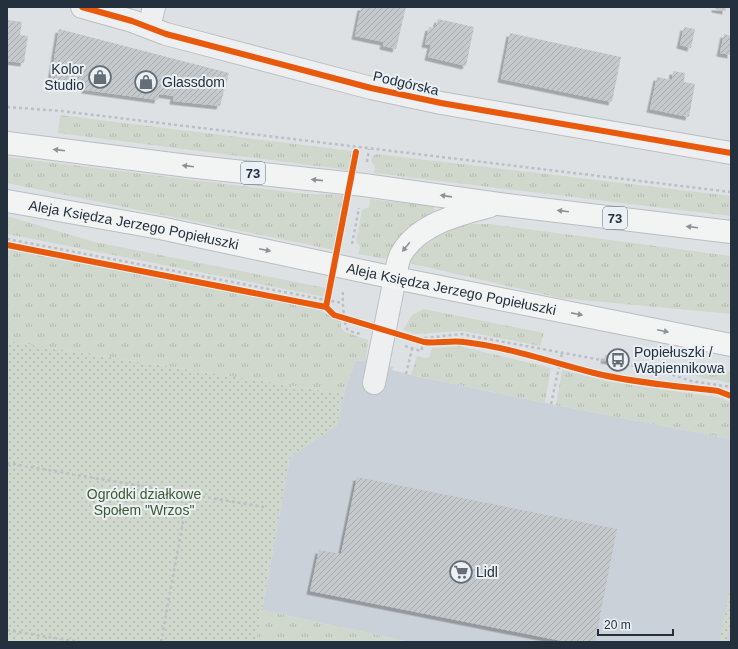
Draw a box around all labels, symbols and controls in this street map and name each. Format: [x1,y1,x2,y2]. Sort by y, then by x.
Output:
place label: Kolor Studio [44,61,84,93]
shop icon: Kolor Studio [87,64,113,90]
street label: Podgórska [372,68,441,98]
shop icon: Glassdom [133,69,159,95]
place label: Glassdom [162,74,225,90]
one-way arrow [53,147,65,153]
road number: 73 [241,162,265,184]
one-way arrow [182,163,194,169]
one-way arrow [311,176,324,183]
one-way arrow [440,193,452,199]
street label: Aleja Księdza Jerzego Popiełuszki [28,197,240,253]
road number: 73 [603,207,627,229]
one-way arrow [557,208,569,215]
one-way arrow [686,224,698,230]
one-way arrow [402,242,410,253]
one-way arrow [259,248,271,254]
street label: Aleja Księdza Jerzego Popiełuszki [345,260,558,318]
one-way arrow [570,311,583,317]
one-way arrow [657,329,669,335]
place label: Popiełuszki / Wapiennikowa [634,344,725,376]
bus stop icon: Popiełuszki / Wapiennikowa [605,347,631,373]
park label: Ogródki działkowe Społem "Wrzos" [87,486,201,518]
supermarket icon: Lidl [448,559,474,585]
place label: Lidl [476,564,498,580]
scale bar [598,611,673,637]
text: 20 m [604,618,631,632]

